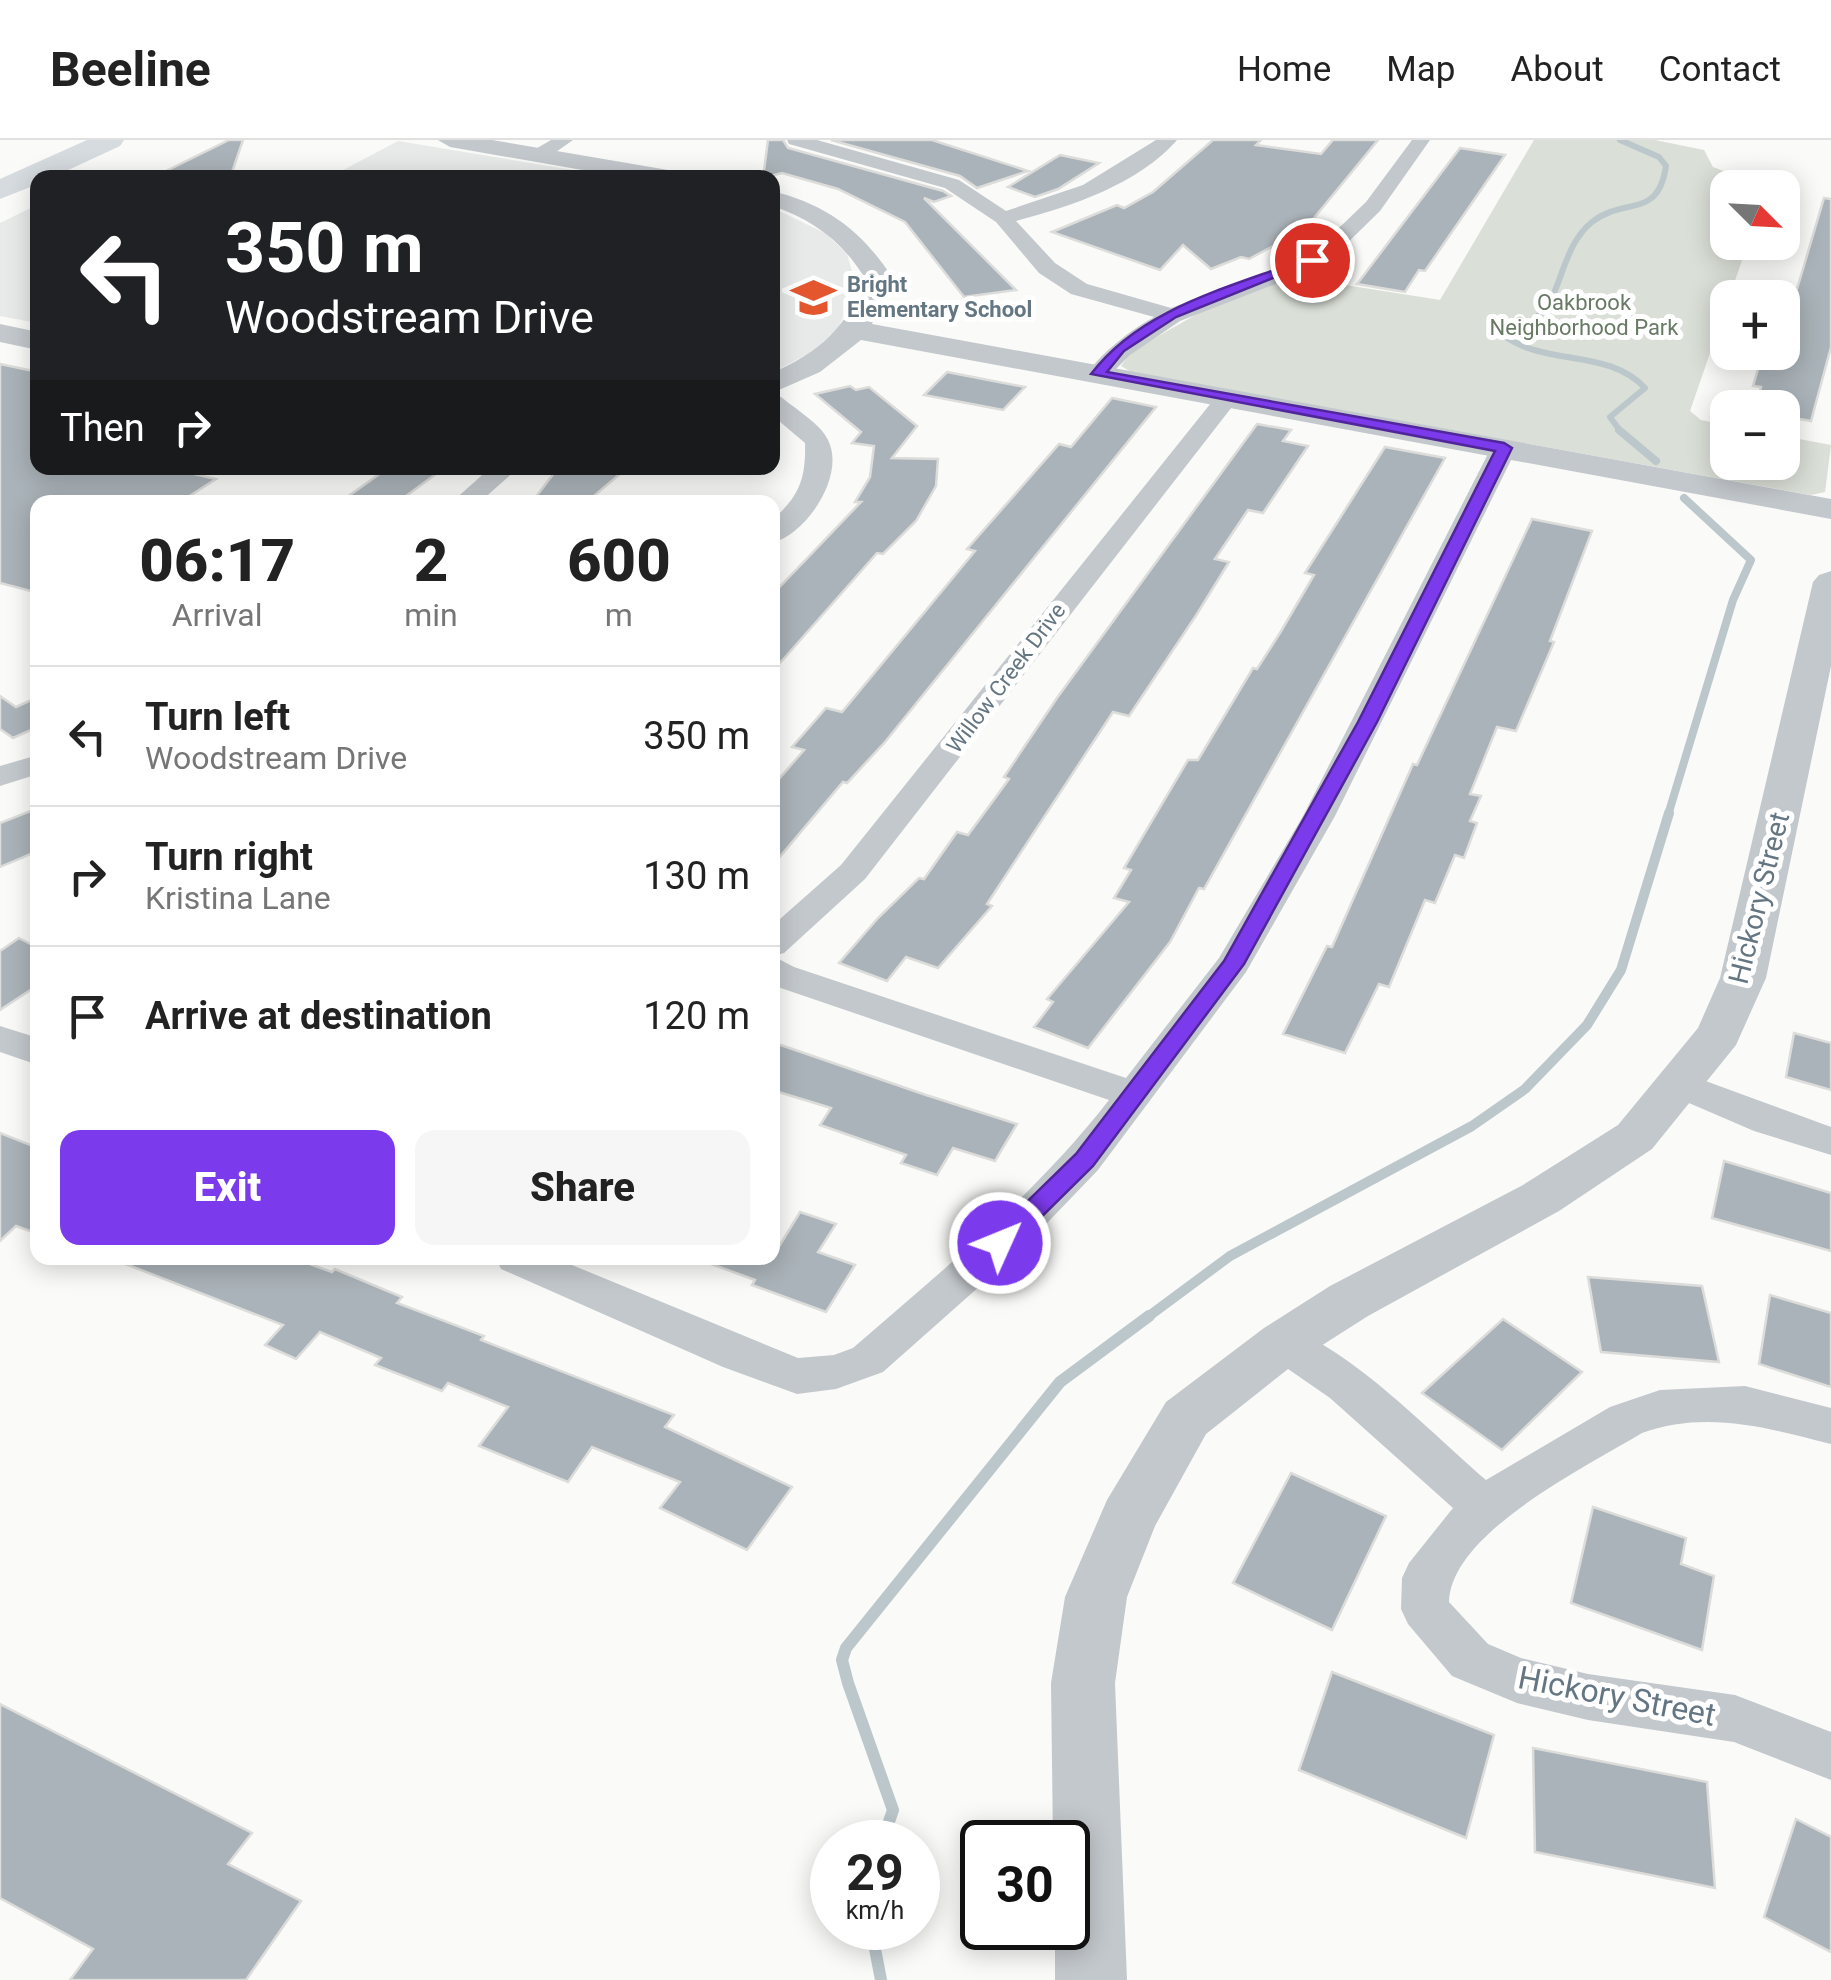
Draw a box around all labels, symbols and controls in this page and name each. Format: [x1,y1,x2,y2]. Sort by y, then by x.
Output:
text: Beeline [50,41,211,98]
text: Home [1237,49,1331,90]
text: Map [1386,49,1455,90]
text: About [1510,49,1604,90]
text: Contact [1659,49,1781,90]
north arrow [1710,170,1800,260]
map controls [1710,170,1800,480]
text: 350 m [225,207,424,289]
icon: left [60,210,190,340]
pin [1270,218,1355,303]
icon: arrive [1285,233,1340,288]
place label: Bright Elementary School [847,272,1032,322]
school or university icon: Bright Elementary School [790,273,838,321]
button: + [1710,280,1800,370]
park label: Oakbrook Neighborhood Park [1490,290,1679,340]
text: Woodstream Drive [225,291,594,344]
button: − [1710,390,1800,480]
icon: right [165,400,220,455]
text: Then [60,406,145,450]
text: 06:17 [139,525,295,596]
text: 2 [414,525,448,596]
text: 600 [567,525,671,596]
text: Arrival [172,596,263,634]
text: min [404,596,458,634]
text: m [605,596,633,634]
street label: Willow Creek Drive [942,598,1070,758]
text: Turn left [145,695,290,739]
icon: left [60,709,115,764]
text: 350 m [643,714,750,758]
text: Woodstream Drive [145,739,407,777]
street label: Hickory Street [1722,809,1796,987]
text: Turn right [145,835,313,879]
icon: right [60,849,115,904]
text: 130 m [643,854,750,898]
text: Kristina Lane [145,879,331,917]
icon: arrive [60,989,115,1044]
text: Arrive at destination [145,994,492,1038]
text: 120 m [643,994,750,1038]
button: Exit [60,1130,395,1245]
button: Share [415,1130,750,1245]
position arrow [948,1191,1052,1295]
street label: Hickory Street [1515,1658,1719,1734]
speed limit sign: 30 [960,1820,1090,1950]
text: 29 [846,1844,904,1902]
text: km/h [846,1896,904,1925]

